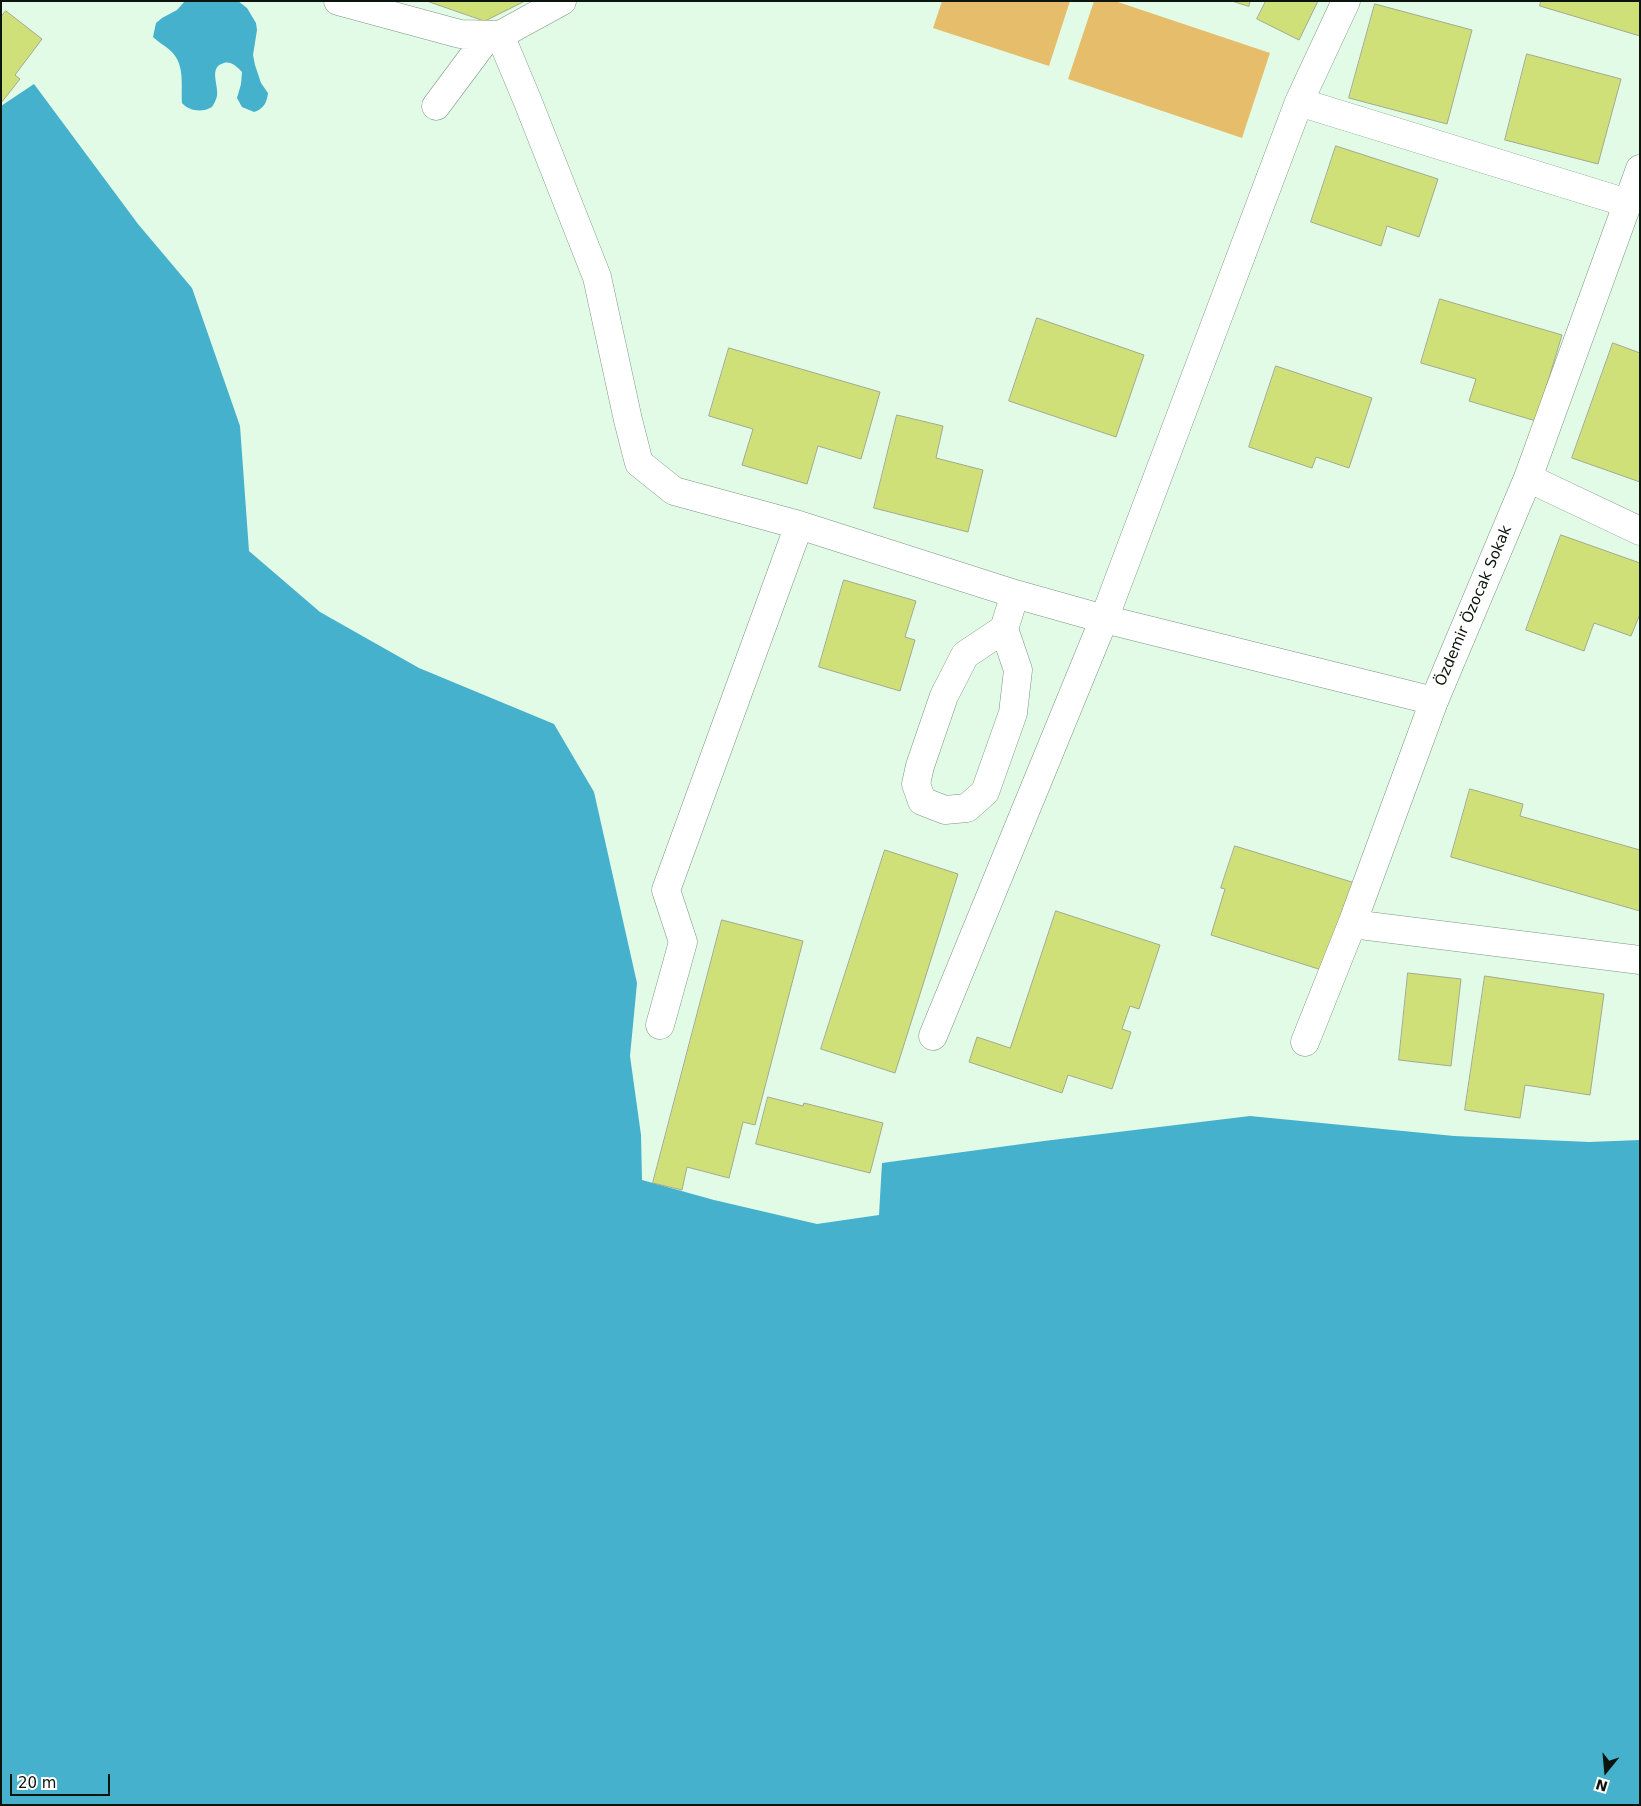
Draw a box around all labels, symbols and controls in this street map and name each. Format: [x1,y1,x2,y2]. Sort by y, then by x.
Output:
street label: Özdemir Özocak Sokak [1432,523,1516,689]
north arrow [1581,1746,1631,1796]
scale bar [12,1764,112,1796]
text: 20 m [18,1774,56,1792]
text: N [1594,1776,1610,1795]

